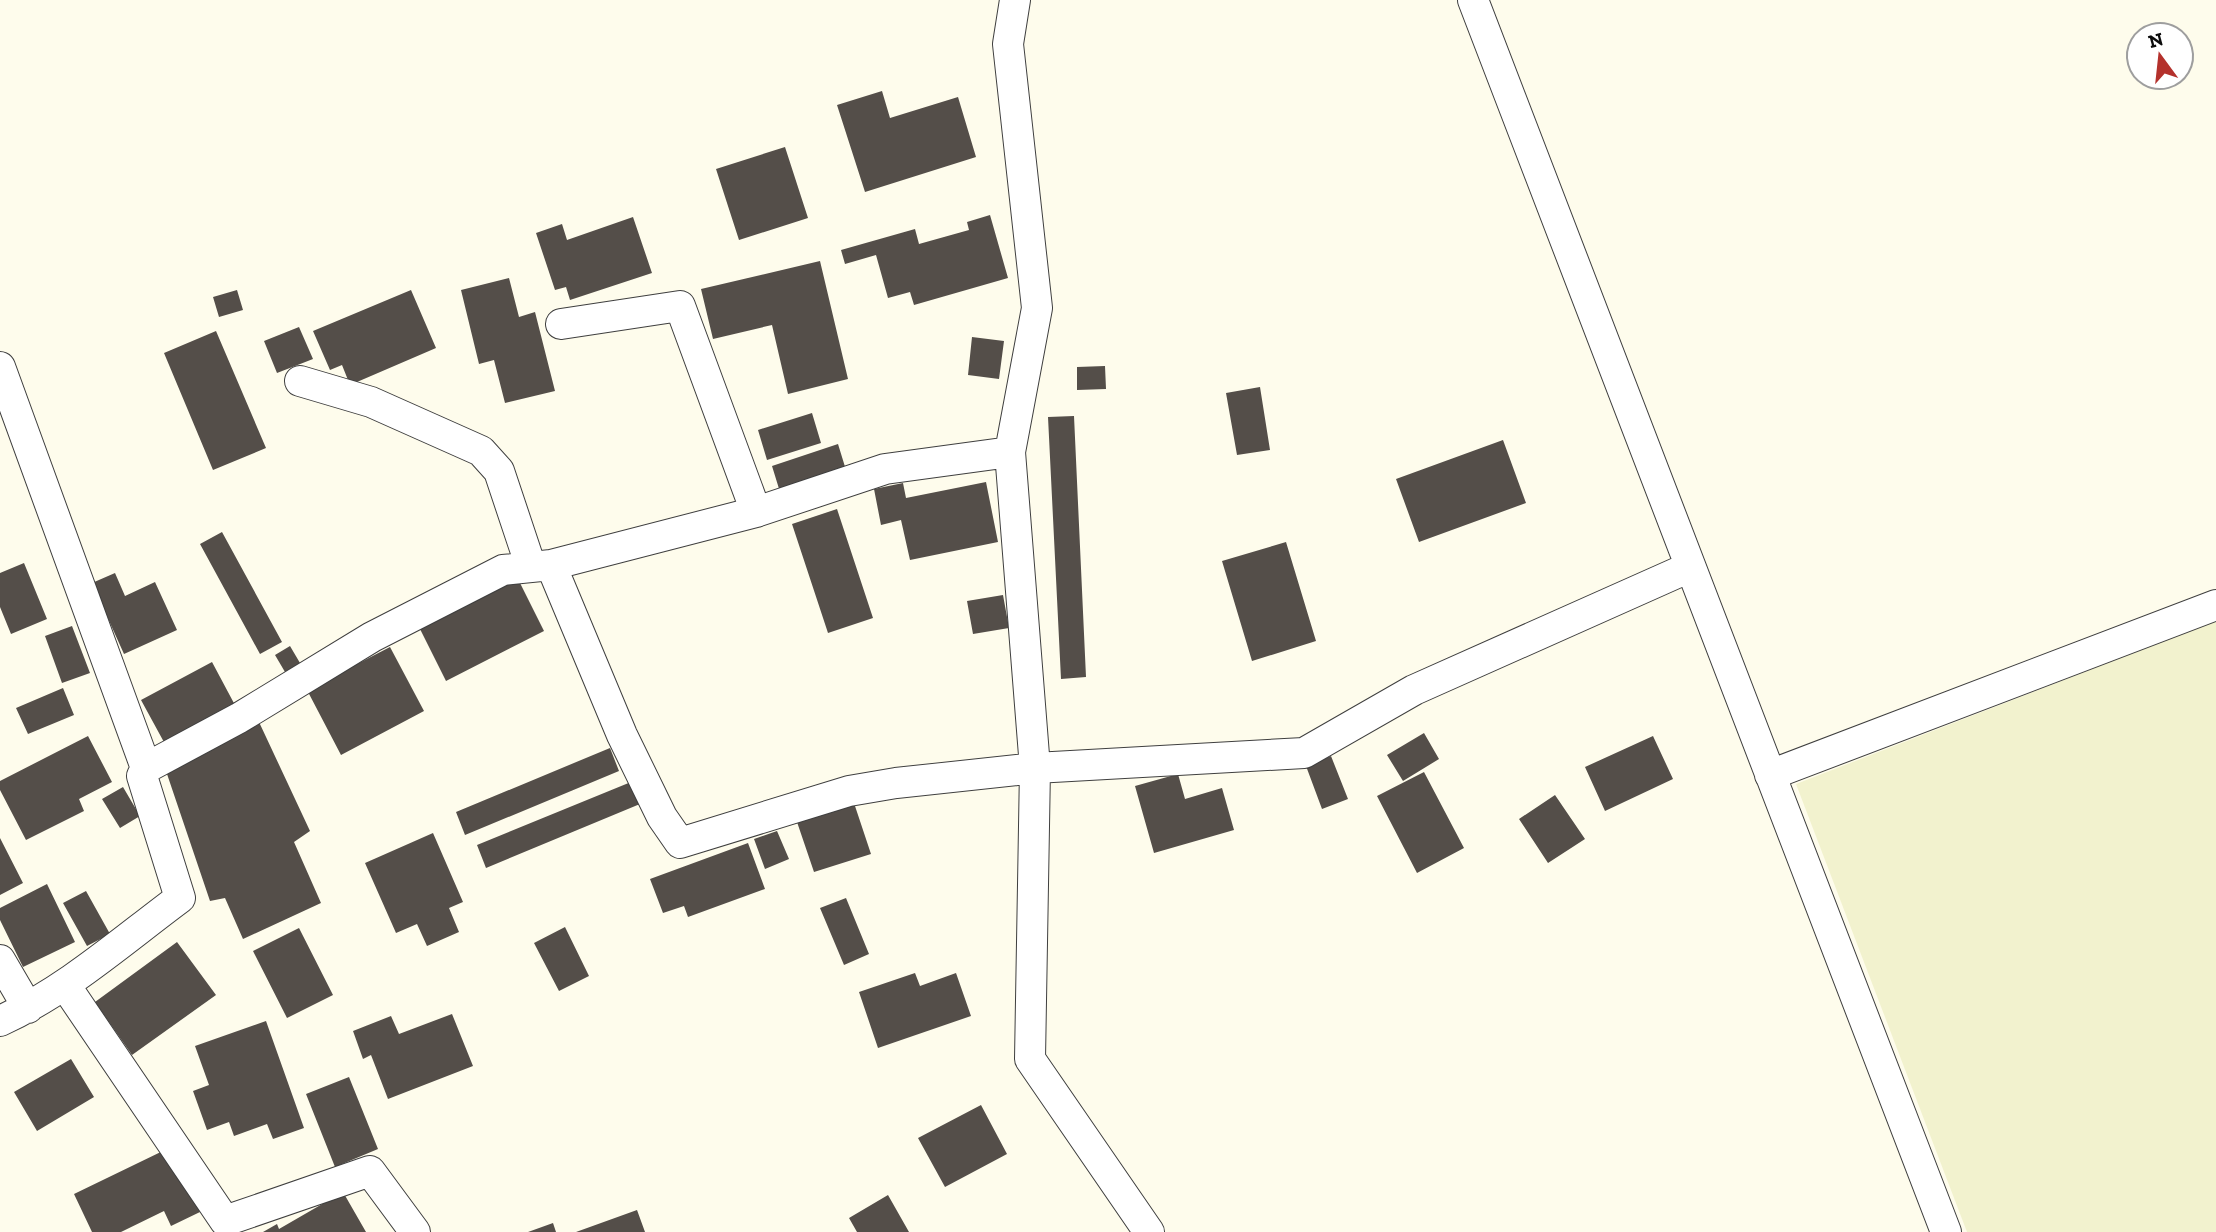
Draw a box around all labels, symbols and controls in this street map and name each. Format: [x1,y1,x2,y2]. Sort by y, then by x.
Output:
north arrow [2125,21,2195,91]
text: N [2146,27,2166,53]

